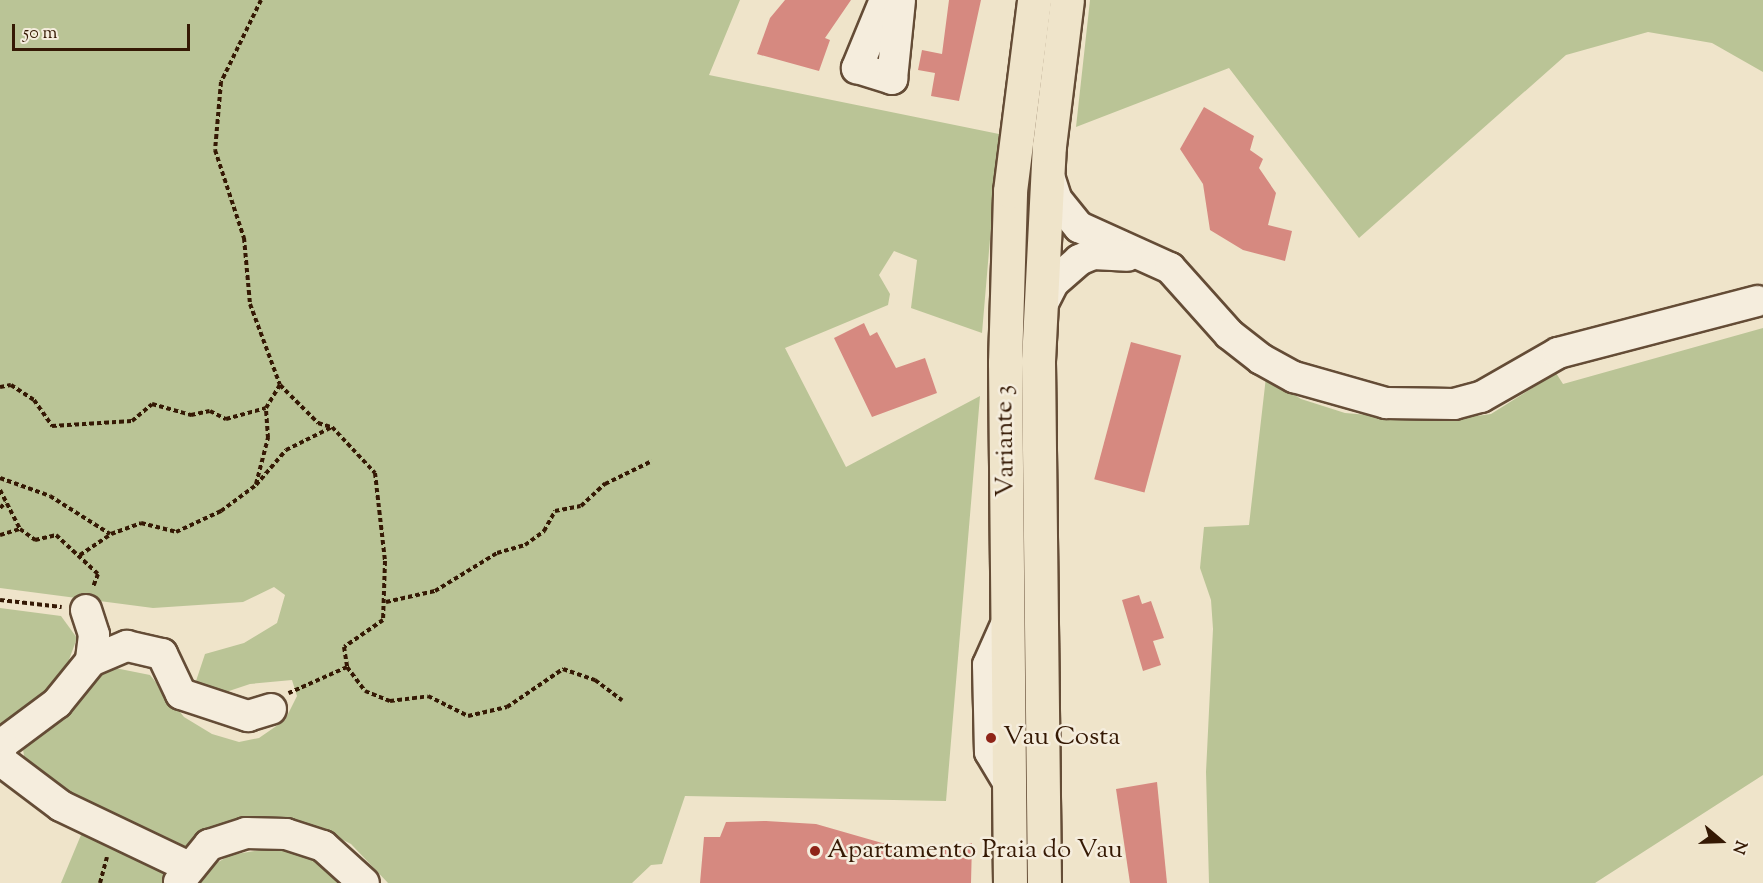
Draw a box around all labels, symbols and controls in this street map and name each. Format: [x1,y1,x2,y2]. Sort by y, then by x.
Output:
scale bar [15,12,194,50]
text: 50 m [23,21,57,47]
street label: Variante 3 [989,385,1023,497]
place label: Vau Costa [1003,722,1120,754]
marker: Vau Costa [984,731,998,745]
north arrow [1691,811,1751,871]
place label: Apartamento Praia do Vau [827,835,1123,867]
text: N [1726,837,1751,857]
marker: Apartamento Praia do Vau [808,844,822,858]

